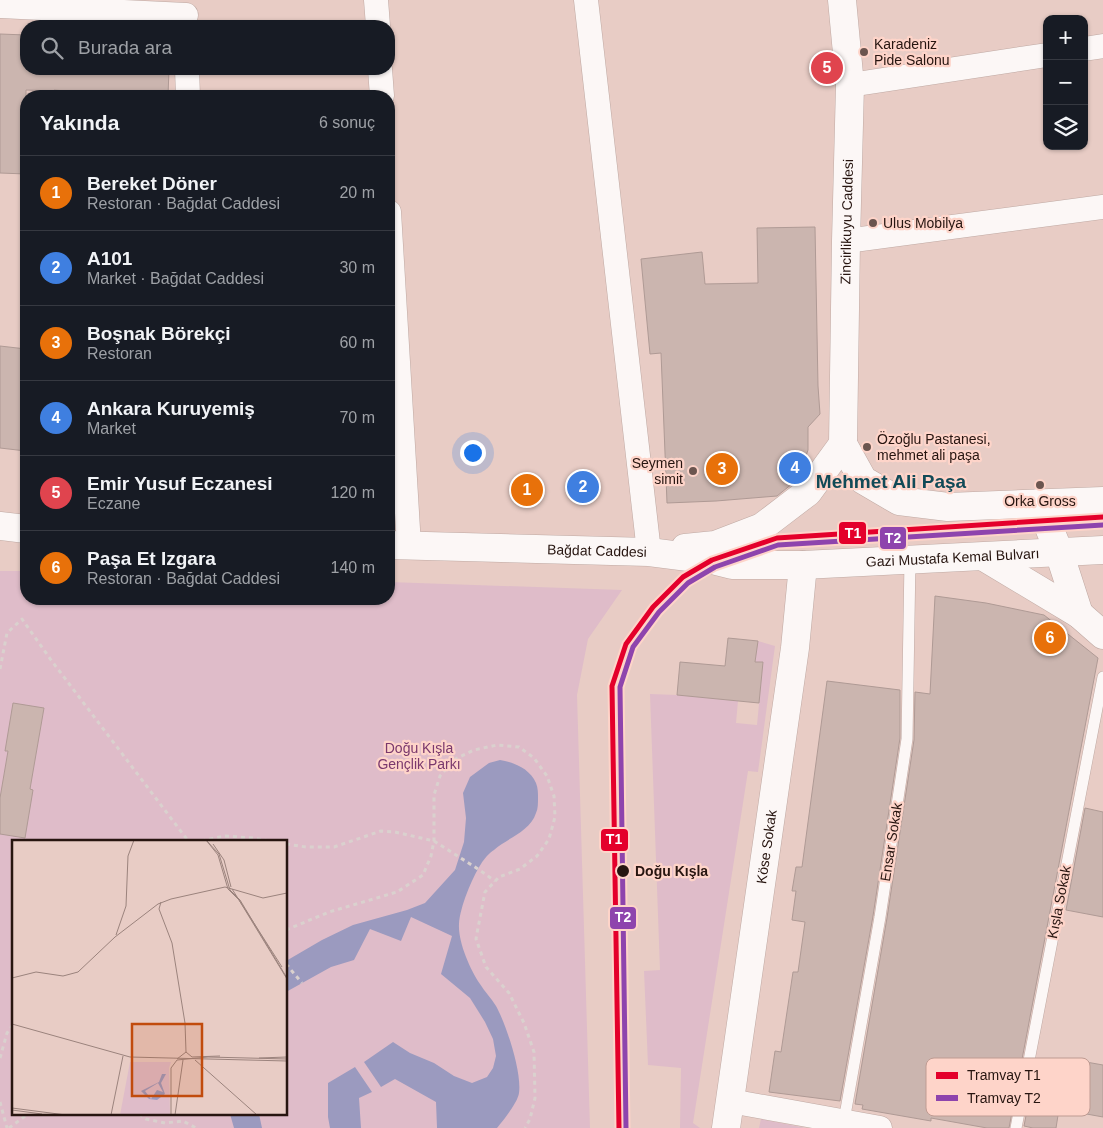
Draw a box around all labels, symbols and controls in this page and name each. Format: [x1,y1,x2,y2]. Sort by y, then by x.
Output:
map controls [1043,15,1088,150]
button: + [1043,15,1088,60]
search box [20,20,395,75]
icon: search [38,34,66,62]
place label: Karadeniz Pide Salonu [874,36,950,68]
text: Burada ara [78,37,172,58]
marker: Karadeniz Pide Salonu [858,46,870,58]
pin: 5 [811,49,843,87]
button: − [1043,60,1088,105]
button: layers [1043,105,1088,150]
text: Yakında [40,111,119,134]
text: 6 sonuç [319,114,375,131]
street label: Zincirlikuyu Caddesi [837,159,856,285]
text: Bereket Döner [87,173,217,194]
text: 1 [52,184,60,201]
text: 20 m [339,184,375,201]
text: Restoran · Bağdat Caddesi [87,195,280,212]
place label: Ulus Mobilya [883,215,963,231]
marker: Ulus Mobilya [867,217,879,229]
text: A101 [87,248,132,269]
text: 2 [52,259,60,276]
text: 30 m [339,259,375,276]
text: Market · Bağdat Caddesi [87,270,264,287]
text: Boşnak Börekçi [87,323,231,344]
text: 3 [52,334,60,351]
text: 60 m [339,334,375,351]
text: Restoran [87,345,152,362]
text: Ankara Kuruyemiş [87,398,255,419]
text: 4 [52,409,60,426]
text: 70 m [339,409,375,426]
text: Market [87,420,136,437]
place label: Özoğlu Pastanesi, mehmet ali paşa [877,430,991,463]
your location [460,440,486,466]
marker: Özoğlu Pastanesi, mehmet ali paşa [861,441,873,453]
pin: 4 [779,449,811,487]
pin: 3 [706,450,738,488]
place label: Seymen simit [632,455,683,487]
marker: Seymen simit [687,465,699,477]
pin: 2 [567,468,599,506]
pin: 1 [511,471,543,509]
district label: Mehmet Ali Paşa [816,471,967,492]
text: Emir Yusuf Eczanesi [87,473,273,494]
marker: Orka Gross [1034,479,1046,491]
text: 5 [52,484,60,501]
text: 120 m [331,484,375,501]
place label: Orka Gross [1004,493,1076,509]
text: Eczane [87,495,140,512]
line badge: T1 [838,521,867,545]
text: T1 [845,525,861,541]
line badge: T2 [879,526,907,550]
text: T2 [885,530,901,546]
street label: Bağdat Caddesi [547,541,647,560]
street label: Gazi Mustafa Kemal Bulvarı [865,545,1040,570]
text: Paşa Et Izgara [87,548,216,569]
text: 6 [52,559,60,576]
text: 140 m [331,559,375,576]
text: Restoran · Bağdat Caddesi [87,570,280,587]
pin: 6 [1034,619,1066,657]
park label: Doğu Kışla Gençlik Parkı [377,740,461,772]
street label: Ensar Sokak [877,801,905,882]
street label: Köse Sokak [753,808,780,885]
line badge: T1 [600,828,629,852]
text: T1 [606,831,622,847]
inset map [12,840,288,1116]
marker: Doğu Kışla [615,863,631,879]
place label: Doğu Kışla [635,863,708,879]
street label: Kışla Sokak [1044,863,1074,940]
line badge: T2 [609,906,637,930]
text: T2 [615,909,631,925]
legend [926,1058,1090,1116]
text: Tramvay T1 [967,1067,1041,1083]
text: Tramvay T2 [967,1090,1041,1106]

